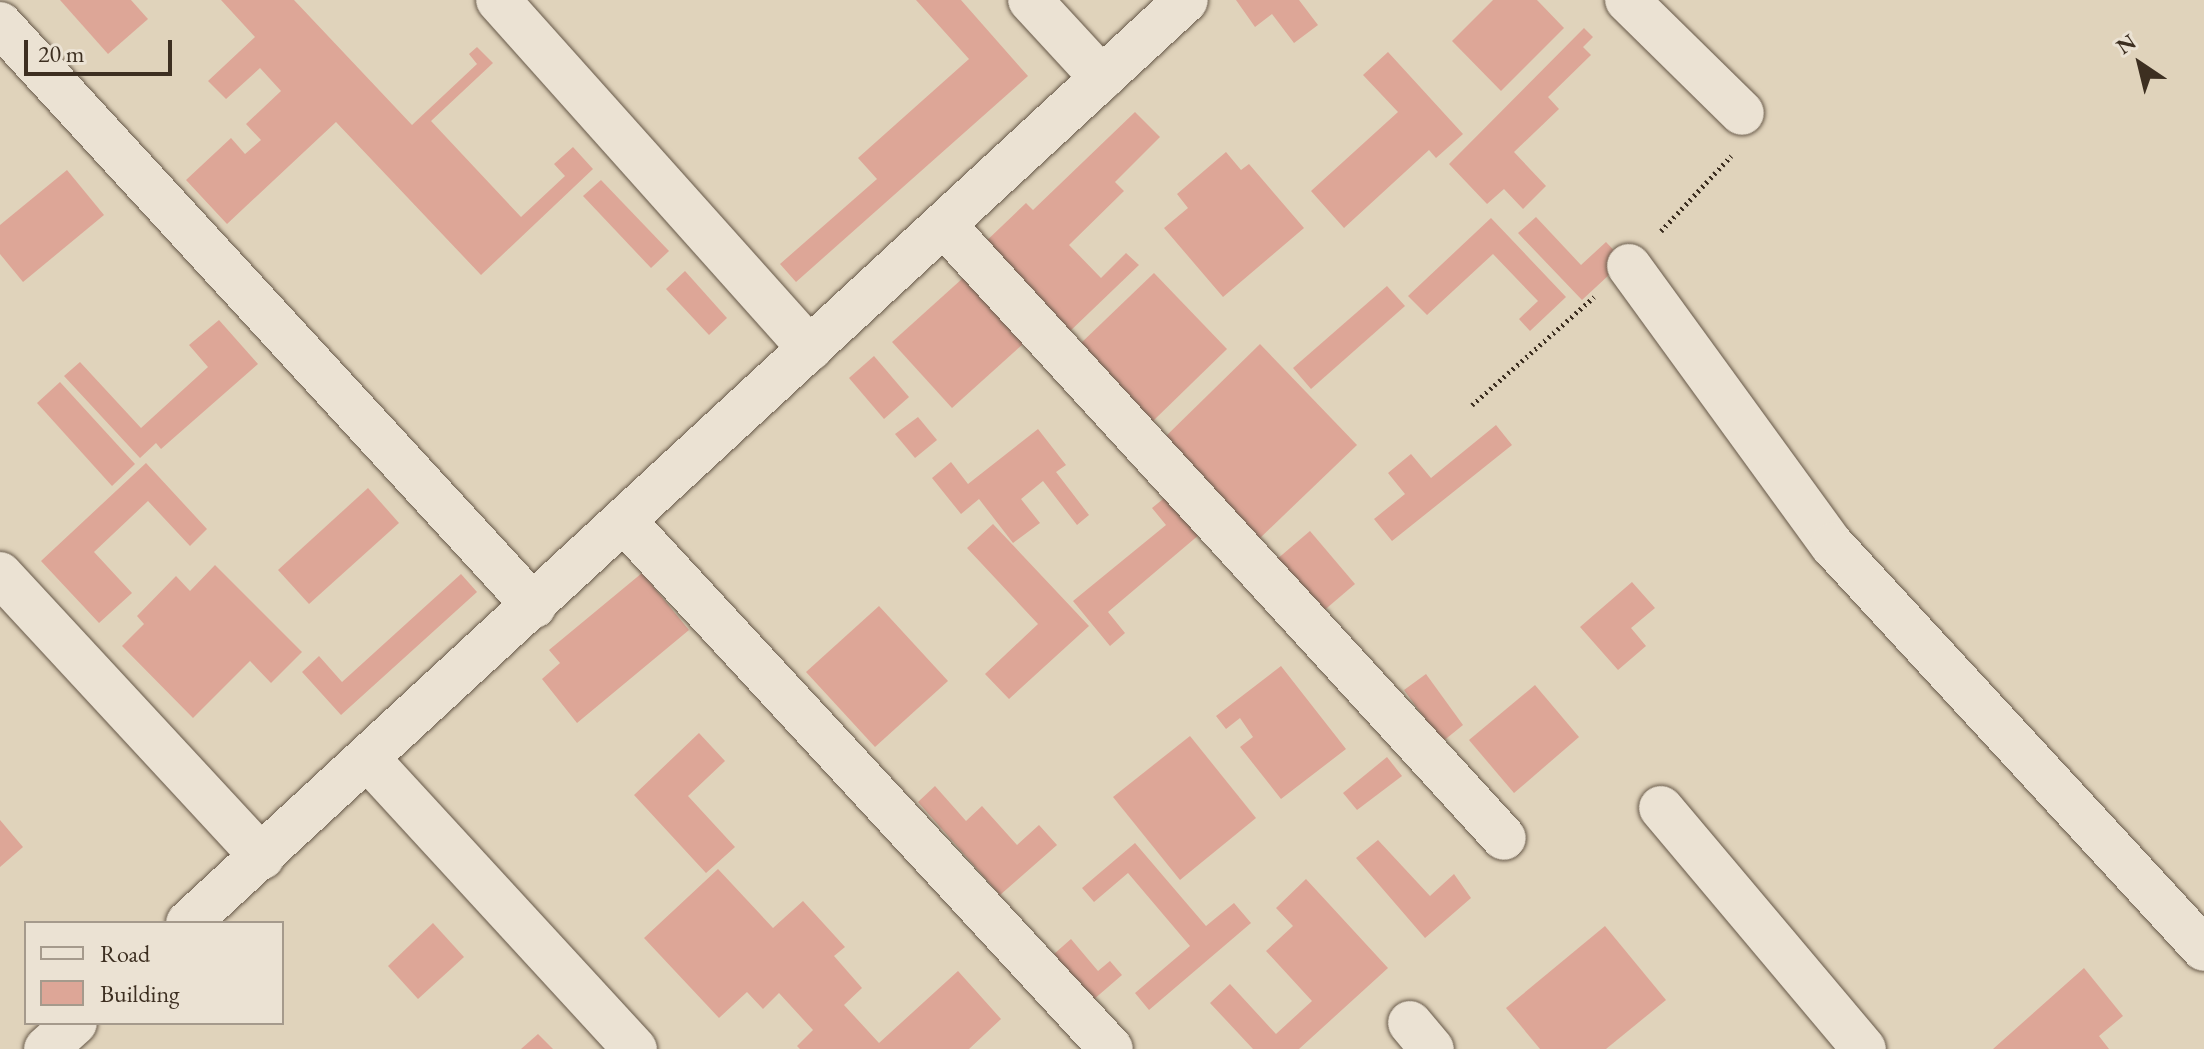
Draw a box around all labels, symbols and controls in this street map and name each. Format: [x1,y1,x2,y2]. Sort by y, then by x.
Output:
scale bar [28,24,176,74]
north arrow [2100,24,2180,104]
text: N [2110,27,2142,61]
text: 20 m [38,38,85,69]
legend [24,921,284,1025]
text: Road [100,938,150,969]
text: Building [100,978,180,1009]

